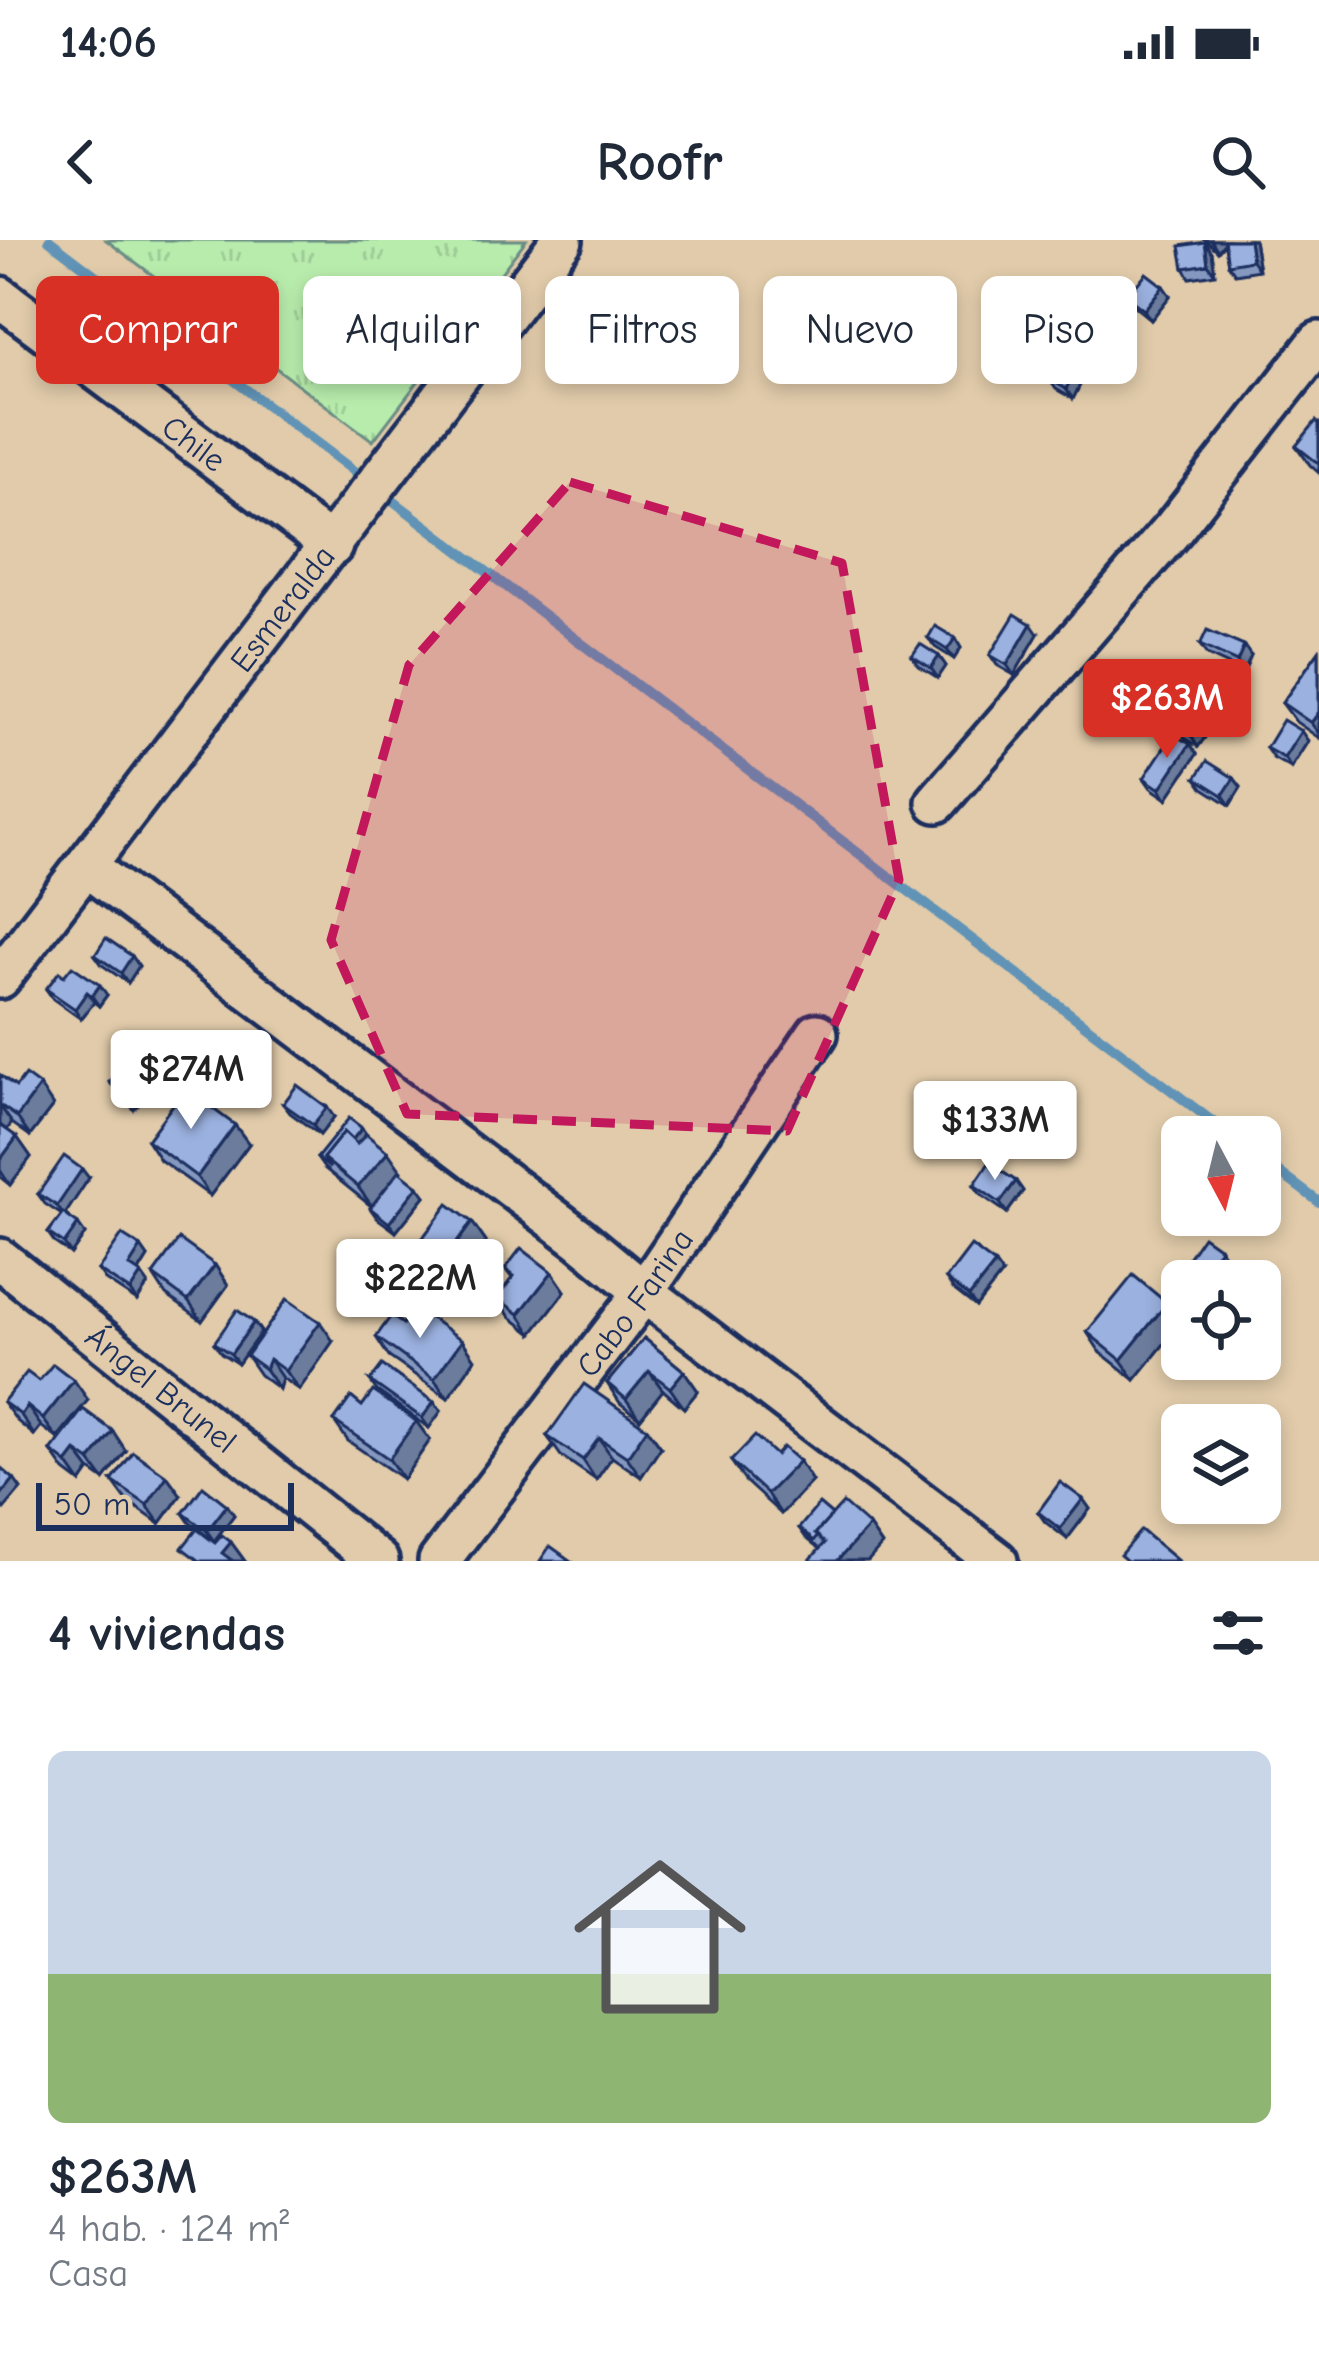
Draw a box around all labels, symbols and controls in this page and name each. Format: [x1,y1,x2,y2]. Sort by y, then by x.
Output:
text: 14:06 [60,16,157,68]
icon: back [48,129,114,195]
icon: search [1205,129,1271,195]
text: Roofr [596,131,723,194]
chip: Comprar [36,276,279,384]
chip: Alquilar [303,276,521,384]
chip: Filtros [545,276,739,384]
chip: Nuevo [763,276,957,384]
chip: Piso [981,276,1137,384]
street label: Chile [155,408,233,480]
street label: Esmeralda [222,538,343,679]
pin: $263M [1083,659,1251,761]
text: $263M [1110,675,1224,720]
pin: $274M [107,1030,275,1132]
text: $274M [138,1046,244,1091]
pin: $133M [911,1081,1079,1183]
text: $133M [941,1097,1049,1142]
north arrow [1161,1116,1281,1236]
map controls [1161,1116,1281,1524]
street label: Cabo Farina [568,1222,701,1384]
pin: $222M [336,1239,504,1341]
text: $222M [363,1255,477,1300]
button: locate [1161,1260,1281,1380]
street label: Ángel Brunel [78,1317,244,1461]
button: layers [1161,1404,1281,1524]
scale bar [36,1477,294,1530]
text: 50 m [54,1485,130,1523]
icon: filters [1205,1600,1271,1666]
text: 4 viviendas [48,1604,285,1663]
icon: home [552,1829,768,2045]
text: $263M [48,2147,197,2206]
text: 4 hab. · 124 m² [48,2206,289,2251]
text: Casa [48,2251,128,2296]

